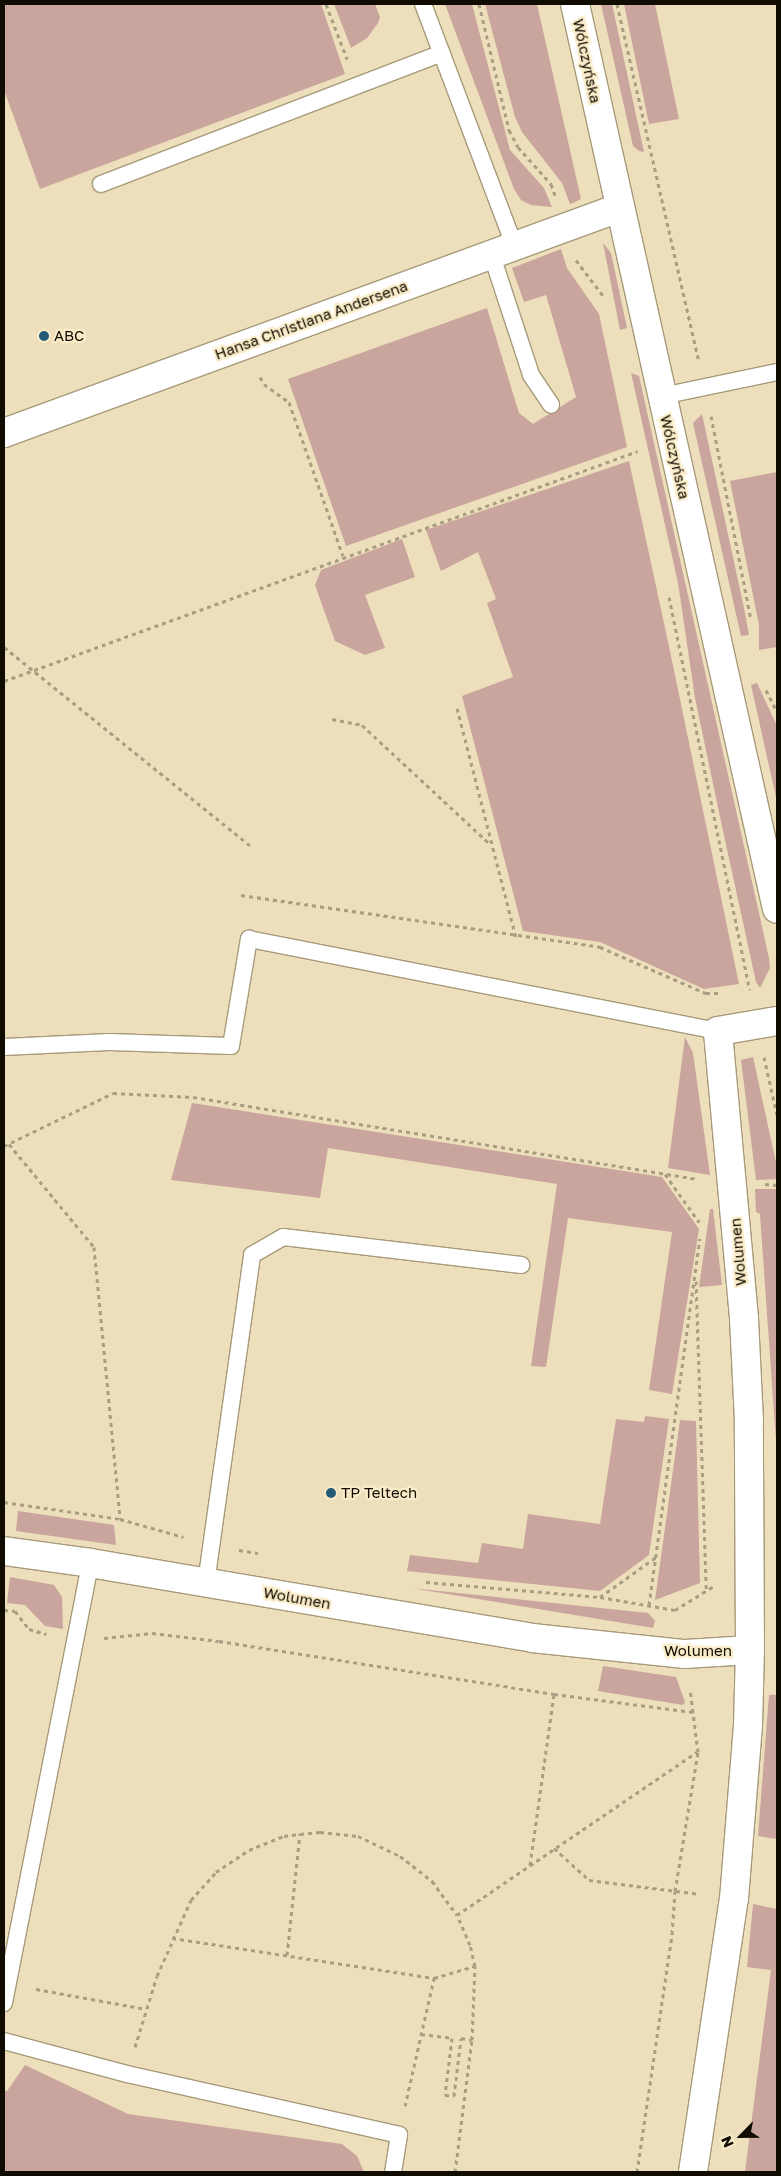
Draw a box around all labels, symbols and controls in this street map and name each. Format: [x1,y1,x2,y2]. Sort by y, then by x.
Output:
street label: Wólczyńska [569,17,605,105]
street label: Hansa Christiana Andersena [212,277,410,363]
place label: ABC [54,327,84,345]
marker: ABC [38,330,50,342]
street label: Wólczyńska [657,413,693,501]
street label: Wolumen [726,1217,750,1287]
place label: TP Teltech [341,1484,417,1502]
marker: TP Teltech [325,1487,337,1499]
street label: Wolumen [262,1583,332,1613]
street label: Wolumen [664,1642,732,1660]
north arrow [716,2111,766,2161]
text: N [717,2134,737,2150]

